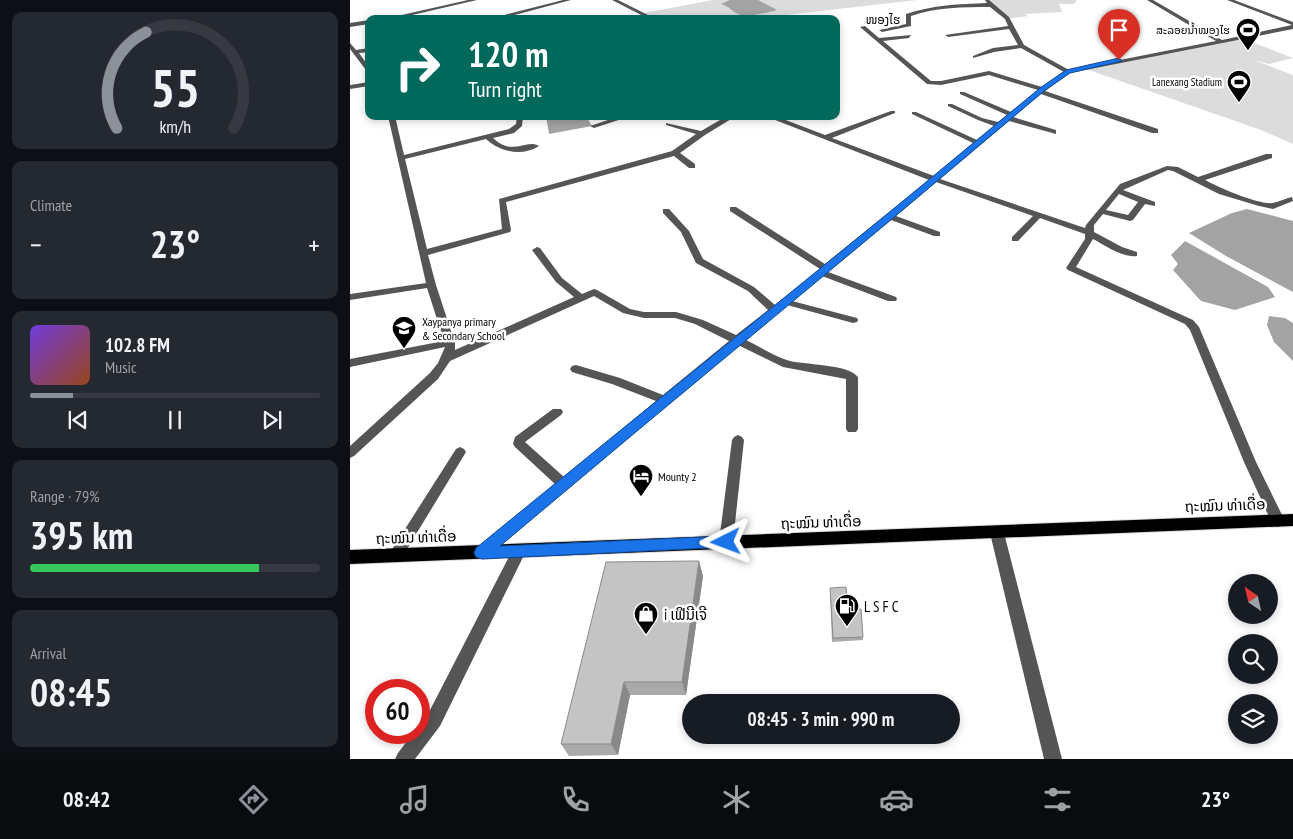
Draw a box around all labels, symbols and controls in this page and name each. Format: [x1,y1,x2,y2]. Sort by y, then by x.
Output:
pin [1098,9,1140,60]
district label: ໜອງໄຮ [866,12,900,27]
icon: arrive [1105,16,1133,44]
sports icon: ສະລອຍນ້ຳໝອງໄຮ [1235,17,1261,51]
place label: ສະລອຍນ້ຳໝອງໄຮ [1156,22,1230,37]
text: 120 m [468,31,549,77]
icon: right [385,35,450,100]
text: 55 [150,54,200,121]
sports icon: Lanexang Stadium [1226,69,1252,103]
text: Turn right [468,75,542,103]
place label: Lanexang Stadium [1152,75,1222,89]
text: km/h [159,115,191,138]
text: Climate [30,195,72,215]
text: 23° [150,219,200,268]
text: − [30,226,42,263]
text: + [308,226,320,263]
place label: Xaypanya primary & Secondary School [422,314,505,343]
school or university icon: Xaypanya primary & Secondary School [391,315,417,349]
text: 102.8 FM [105,333,170,357]
text: Music [105,357,137,377]
icon: previous [64,406,92,434]
icon: pause [161,406,189,434]
icon: next [258,406,286,434]
hotel icon: Mounty 2 [628,463,654,497]
place label: Mounty 2 [658,469,697,484]
text: Range · 79% [30,486,99,506]
street label: ຖະໝົນ ທ່າເດື່ອ [1184,492,1266,516]
street label: ຖະໝົນ ທ່າເດື່ອ [780,509,862,533]
text: 395 km [30,510,133,559]
position arrow [699,515,751,567]
street label: ຖະໝົນ ທ່າເດື່ອ [375,524,457,548]
north arrow [1228,574,1278,624]
map controls [1228,574,1278,744]
fuel station icon: L S F C [834,593,860,627]
place label: L S F C [864,597,899,616]
shop icon: i ເຟີນີເຈີ [633,601,659,635]
place label: i ເຟີນີເຈີ [664,605,707,624]
button: search [1228,634,1278,684]
text: Arrival [30,643,66,663]
text: 08:45 [30,667,112,716]
speed limit sign: 60 [365,679,430,744]
button: layers [1228,694,1278,744]
text: 08:45 · 3 min · 990 m [748,707,894,731]
icon: directions [236,782,271,817]
icon: music [397,782,432,817]
icon: phone [558,782,593,817]
icon: climate [719,782,754,817]
icon: car [879,782,914,817]
icon: filters [1040,782,1075,817]
text: 08:42 [63,785,110,813]
text: 23° [1201,785,1230,813]

